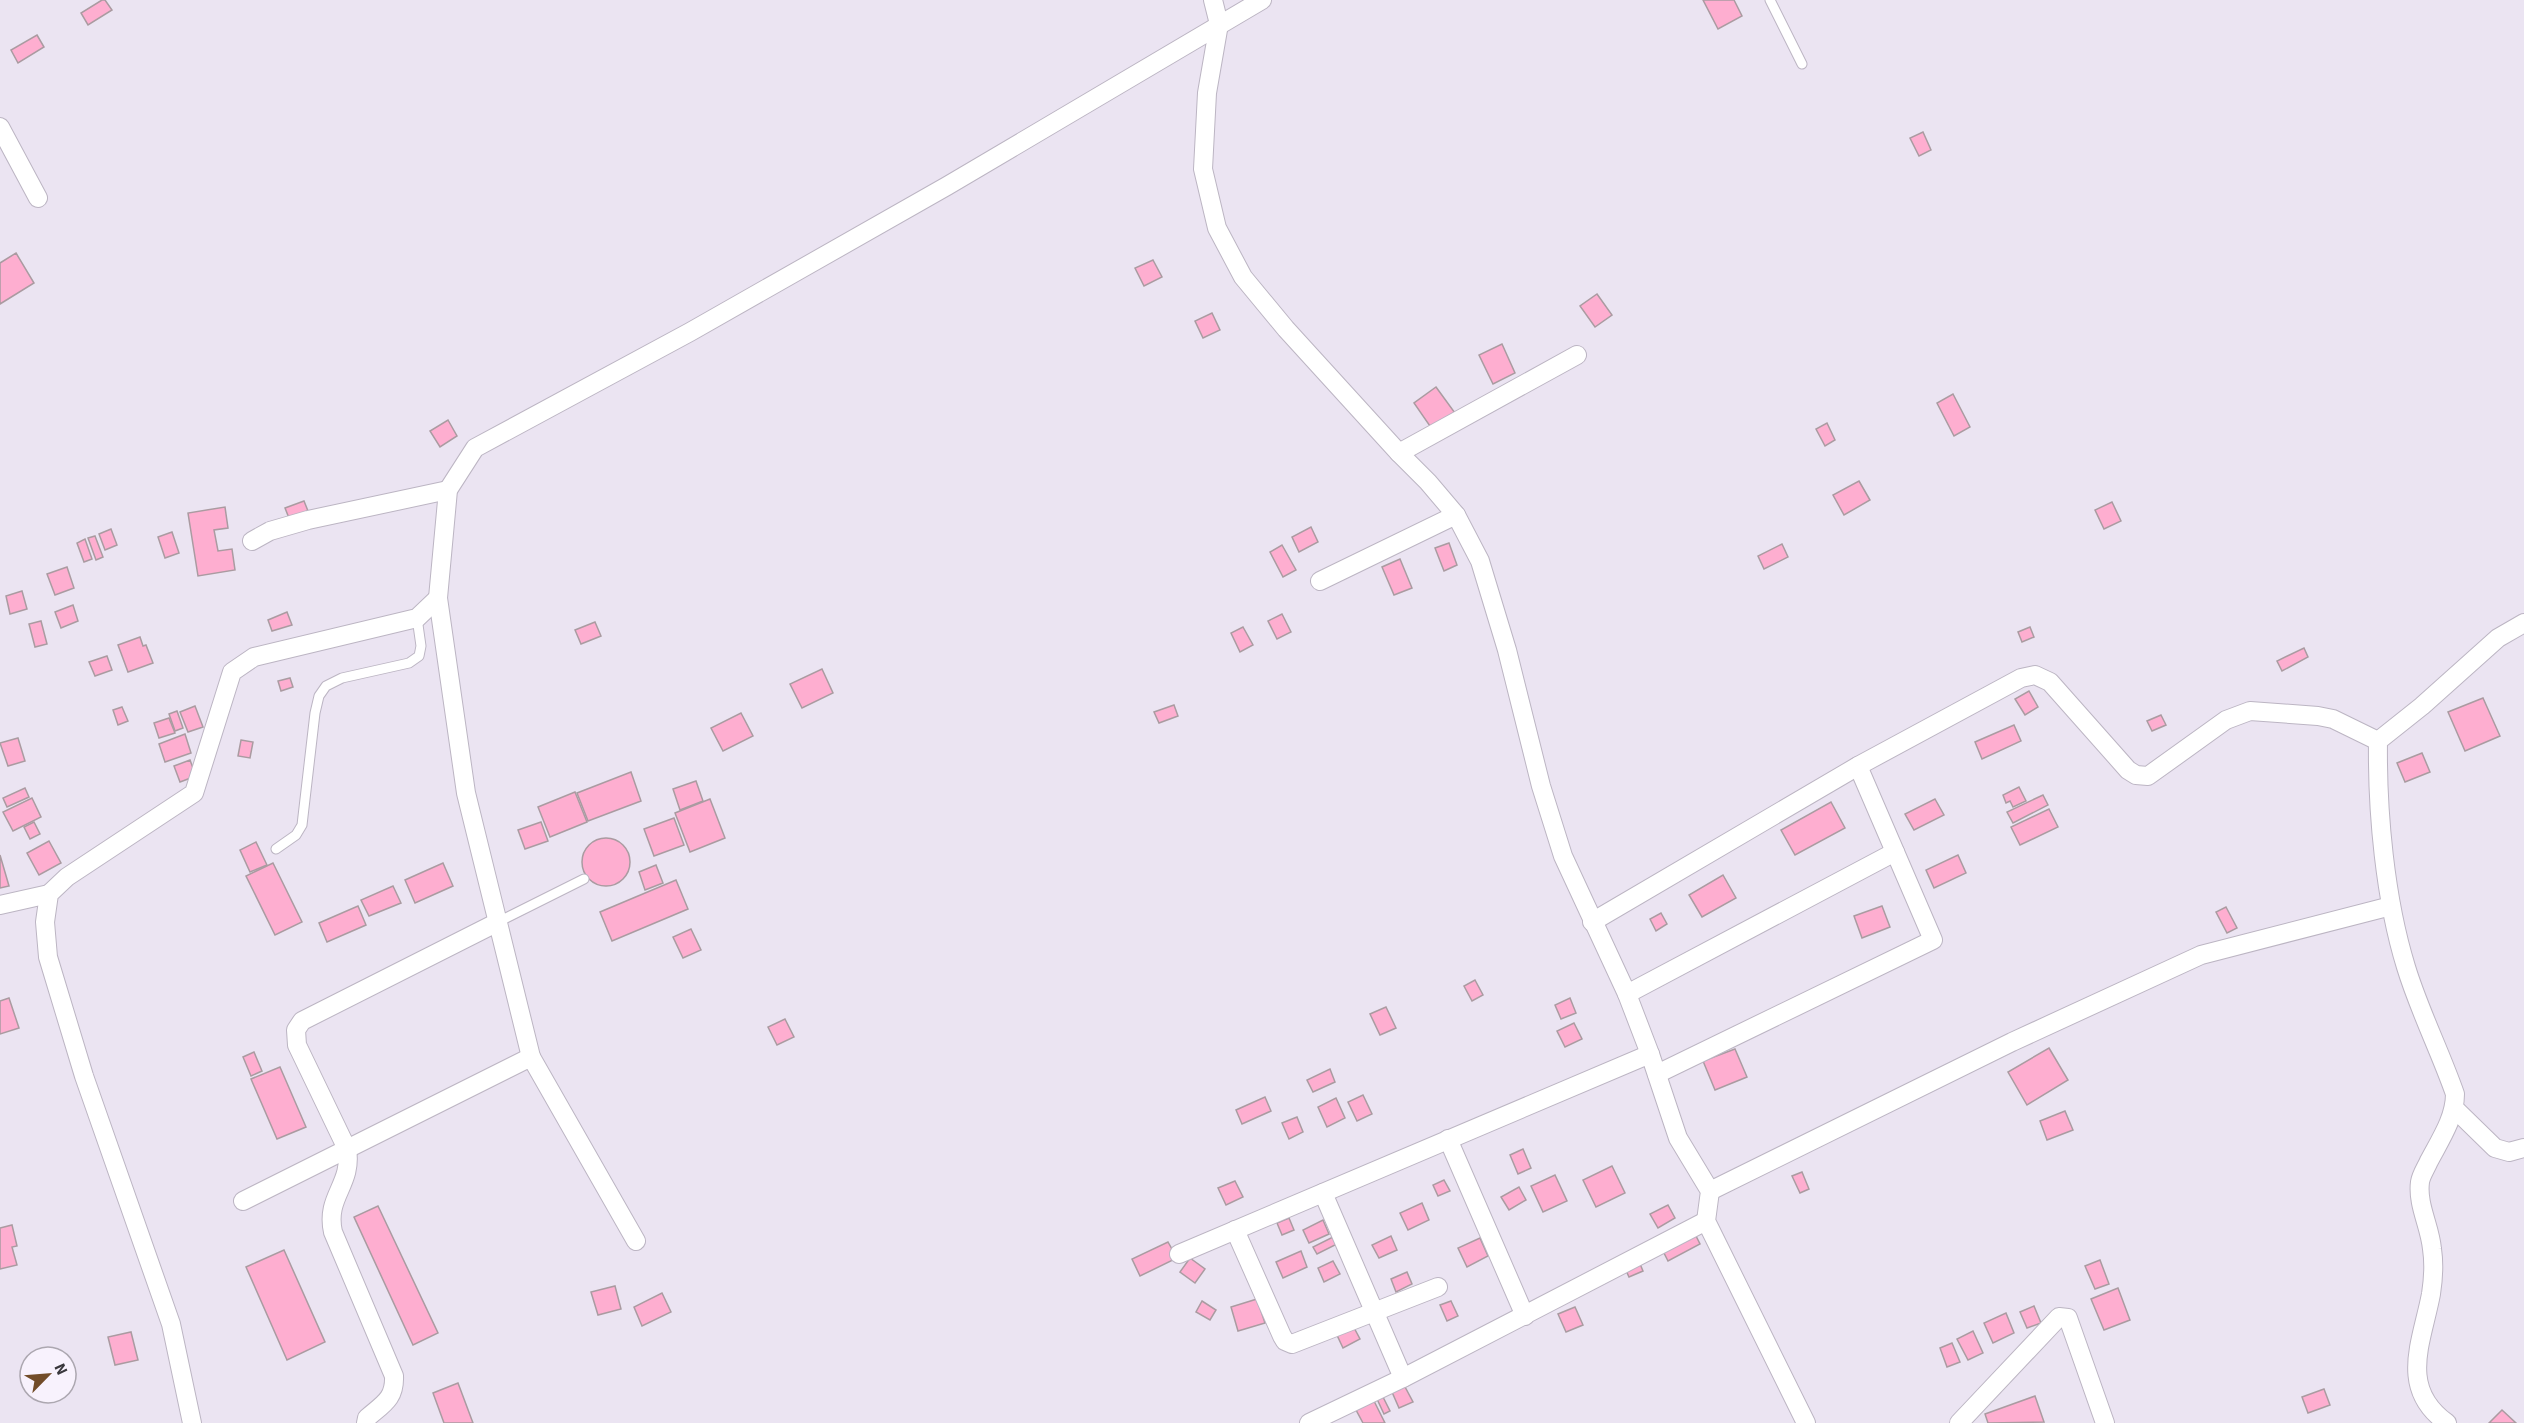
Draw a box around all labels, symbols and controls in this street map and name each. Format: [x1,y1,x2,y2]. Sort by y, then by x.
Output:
north arrow [18,1345,78,1405]
text: N [48,1360,73,1379]

